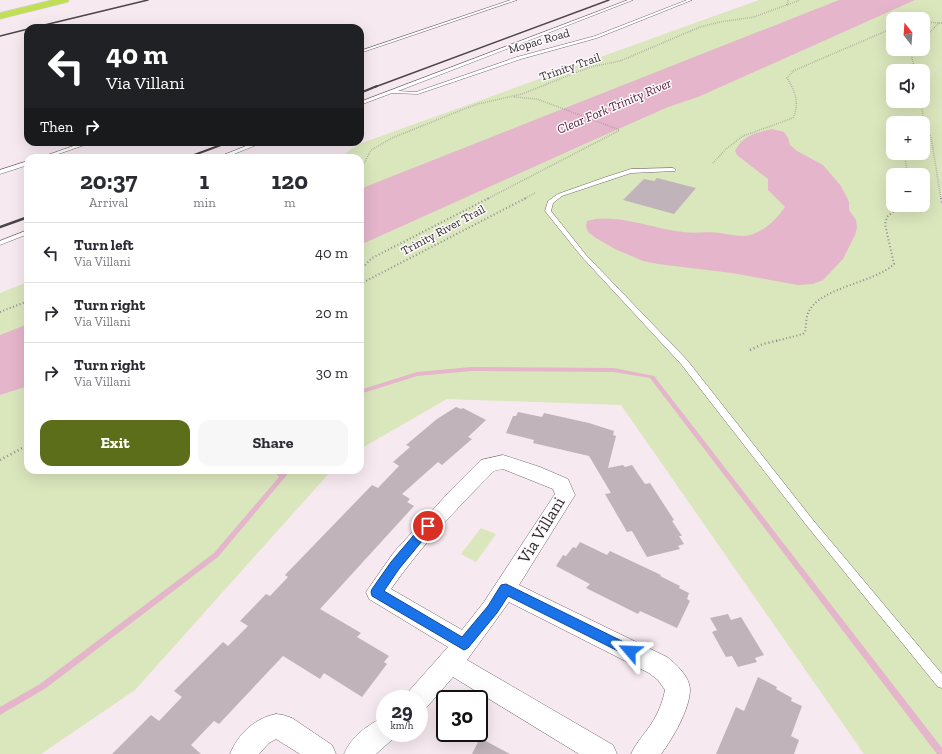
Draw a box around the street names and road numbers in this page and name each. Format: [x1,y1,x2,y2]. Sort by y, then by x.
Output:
street label: Mopac Road [507,25,572,56]
street label: Trinity Trail [538,50,602,84]
street label: Trinity River Trail [399,202,487,258]
street label: Via Villani [513,493,569,568]

